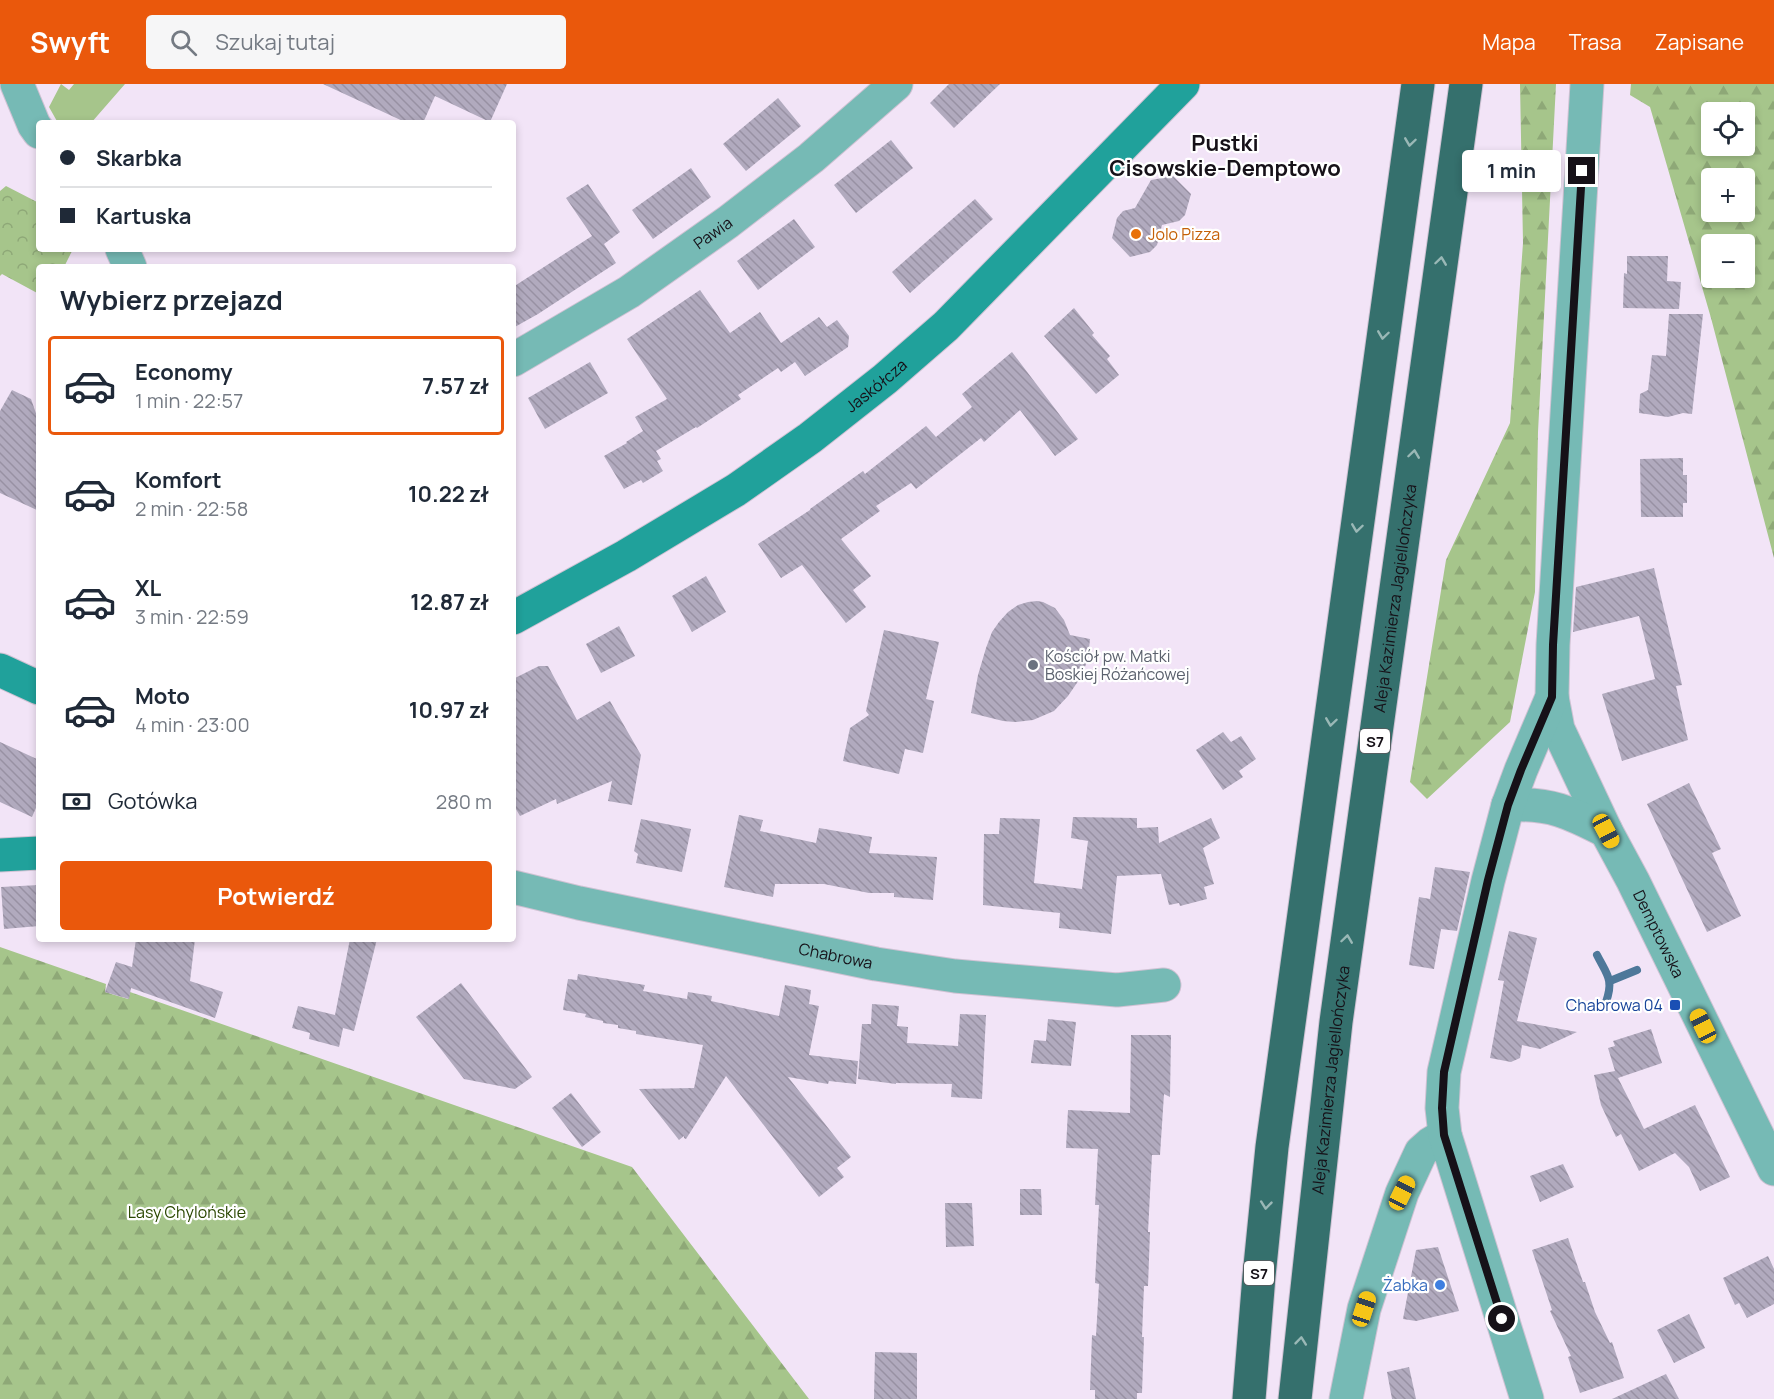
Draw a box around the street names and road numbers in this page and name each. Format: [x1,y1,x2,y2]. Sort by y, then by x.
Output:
street label: Pawia [689,211,737,254]
street label: Jaskółcza [841,354,912,417]
street label: Aleja Kazimierza Jagiellończyka [1368,483,1421,714]
road number: S7 [1360,729,1390,753]
street label: Demptowska [1628,886,1690,982]
street label: Chabrowa [797,937,875,974]
street label: Aleja Kazimierza Jagiellończyka [1306,964,1355,1196]
road number: S7 [1244,1261,1274,1285]

